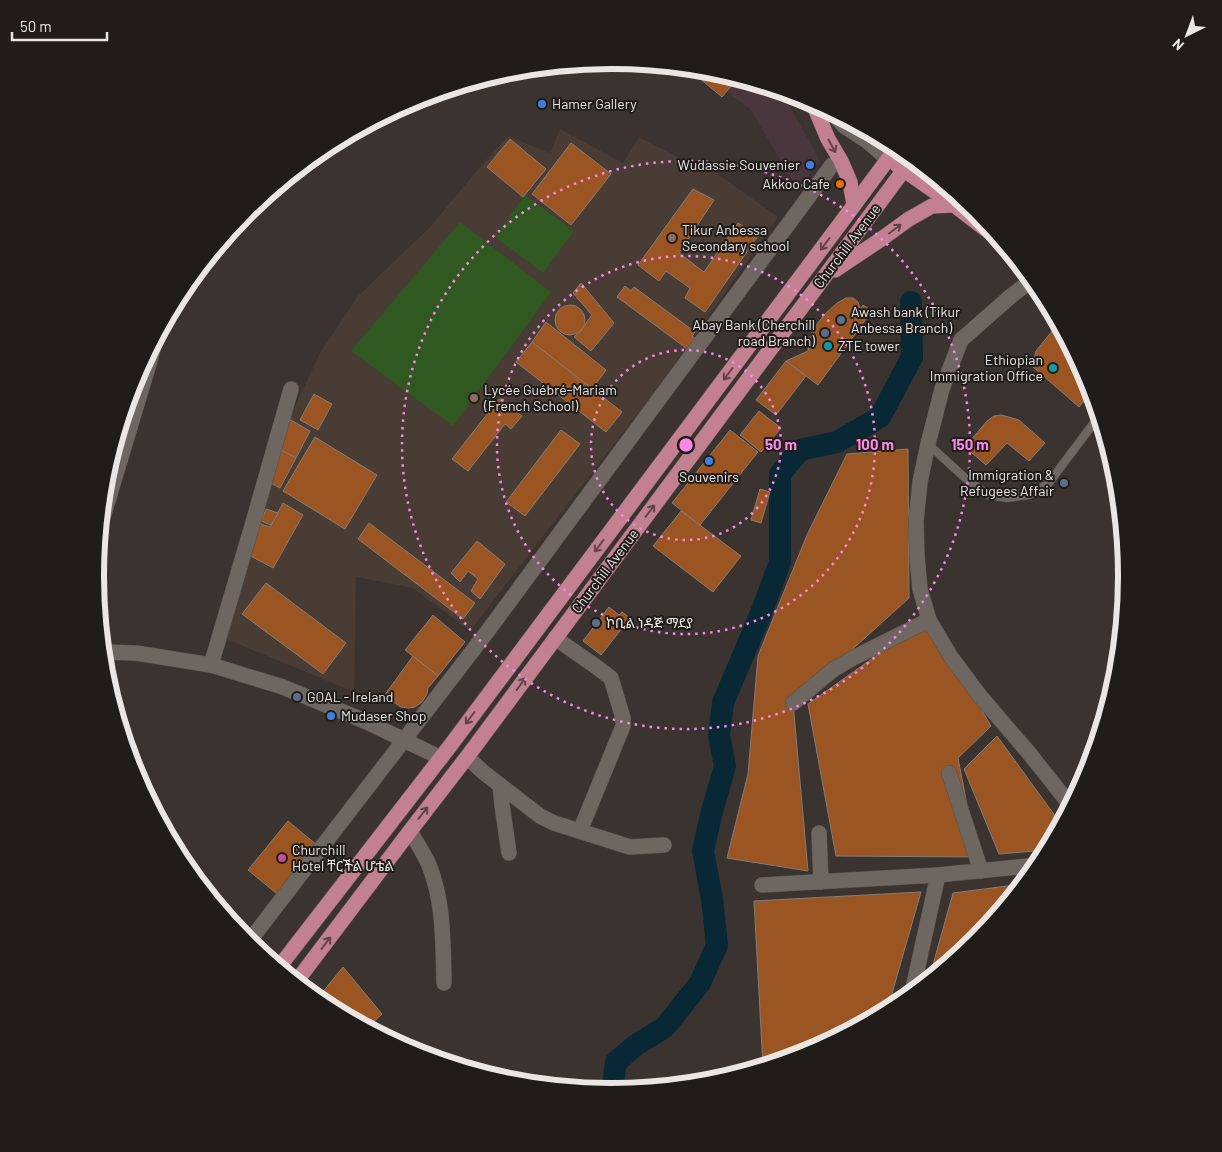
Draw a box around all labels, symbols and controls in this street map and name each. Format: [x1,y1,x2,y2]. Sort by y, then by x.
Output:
scale bar [12,10,108,42]
north arrow [1162,10,1212,60]
text: 50 m [20,17,52,35]
text: N [1169,36,1187,54]
place label: Hamer Gallery [552,95,637,112]
marker: Hamer Gallery [536,98,548,110]
one-way arrow [828,138,838,152]
place label: Wudassie Souvenier [678,156,800,173]
marker: Wudassie Souvenier [804,159,816,171]
place label: Akkoo Cafe [762,175,830,192]
marker: Akkoo Cafe [834,178,846,190]
street label: Churchill Avenue [810,200,884,291]
place label: Tikur Anbessa Secondary school [682,221,789,254]
one-way arrow [888,224,902,234]
marker: Tikur Anbessa Secondary school [666,232,678,244]
one-way arrow [820,237,831,250]
place label: Awash bank (Tikur Anbessa Branch) [851,303,960,336]
marker: Awash bank (Tikur Anbessa Branch) [835,314,847,326]
place label: Abay Bank (Cherchill road Branch) [692,316,815,349]
marker: Abay Bank (Cherchill road Branch) [819,327,831,339]
place label: ZTE tower [838,337,900,354]
marker: ZTE tower [822,340,834,352]
place label: Ethiopian Immigration Office [930,351,1043,384]
marker: Ethiopian Immigration Office [1047,362,1059,374]
one-way arrow [723,367,733,381]
place label: Lycée Guébré-Mariam (French School) [483,381,617,414]
marker: Lycée Guébré-Mariam (French School) [468,392,480,404]
text: 50 m [765,435,797,453]
text: 100 m [856,435,894,453]
text: 150 m [951,435,989,453]
centre of rings [677,436,695,454]
marker: Souvenirs [703,455,715,467]
place label: Immigration & Refugees Affair [960,466,1054,499]
place label: Souvenirs [679,468,739,485]
marker: Immigration & Refugees Affair [1058,477,1070,489]
one-way arrow [645,504,655,518]
street label: Churchill Avenue [568,525,642,616]
one-way arrow [594,539,604,553]
place label: ኮቢል ነዳጅ ማደያ [606,614,693,631]
marker: ኮቢል ነዳጅ ማደያ [590,617,602,629]
one-way arrow [516,678,527,691]
place label: GOAL - Ireland [307,688,393,705]
marker: GOAL - Ireland [291,691,303,703]
place label: Mudaser Shop [341,707,426,724]
marker: Mudaser Shop [325,710,337,722]
one-way arrow [465,711,475,725]
one-way arrow [418,807,429,820]
place label: Churchill Hotel ቸርችል ሆቴል [292,841,394,874]
marker: Churchill Hotel ቸርችል ሆቴል [276,852,288,864]
one-way arrow [320,937,331,950]

